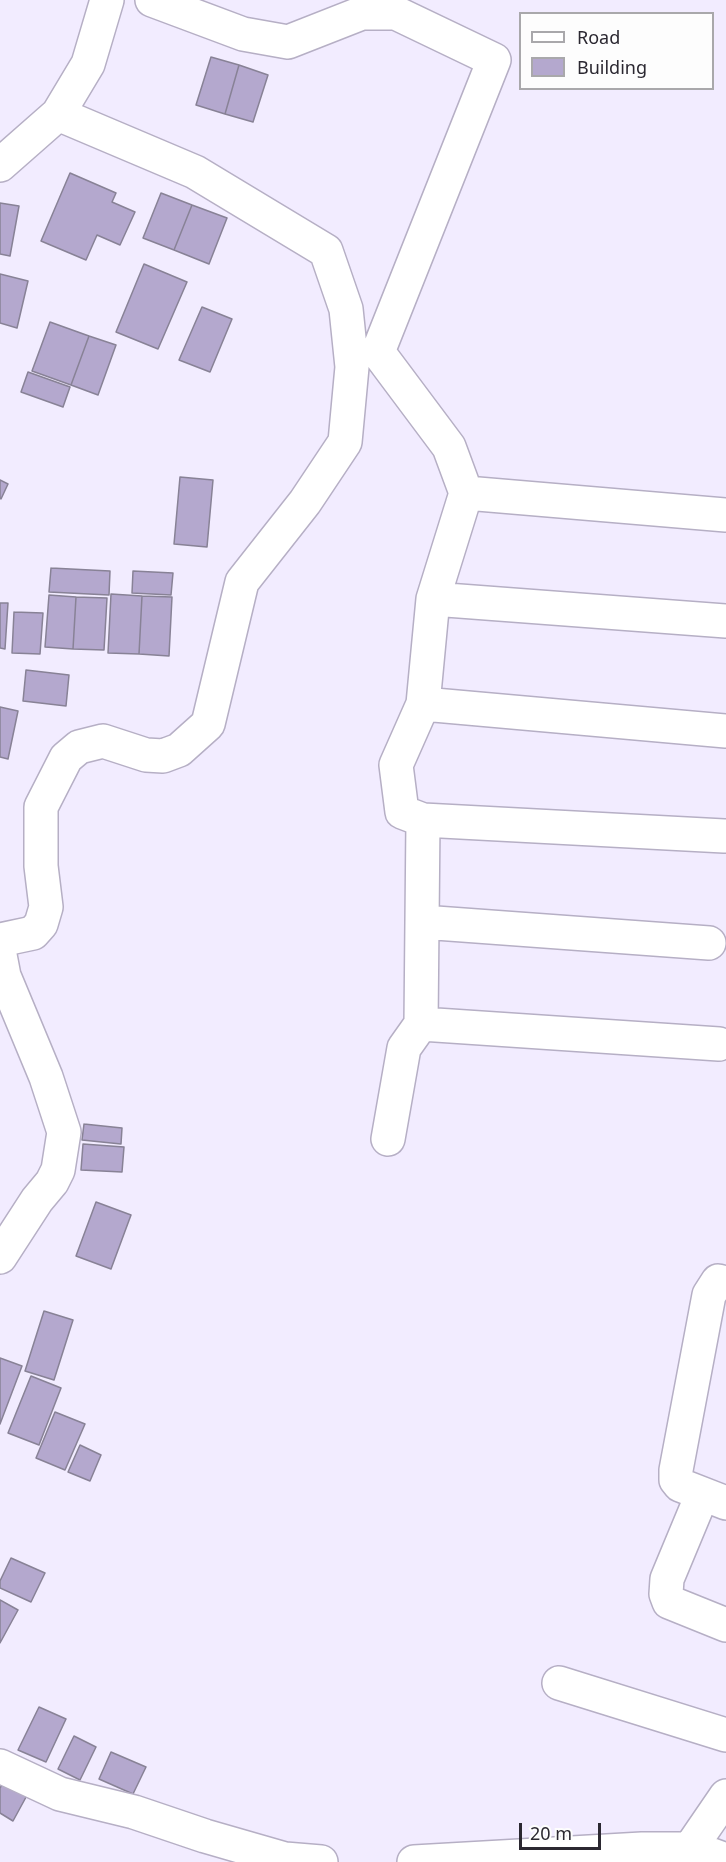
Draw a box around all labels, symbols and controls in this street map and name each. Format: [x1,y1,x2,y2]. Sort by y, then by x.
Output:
legend [519,12,714,90]
text: Road [577,25,620,49]
text: Building [577,55,647,79]
scale bar [522,1811,604,1849]
text: 20 m [530,1821,572,1845]

